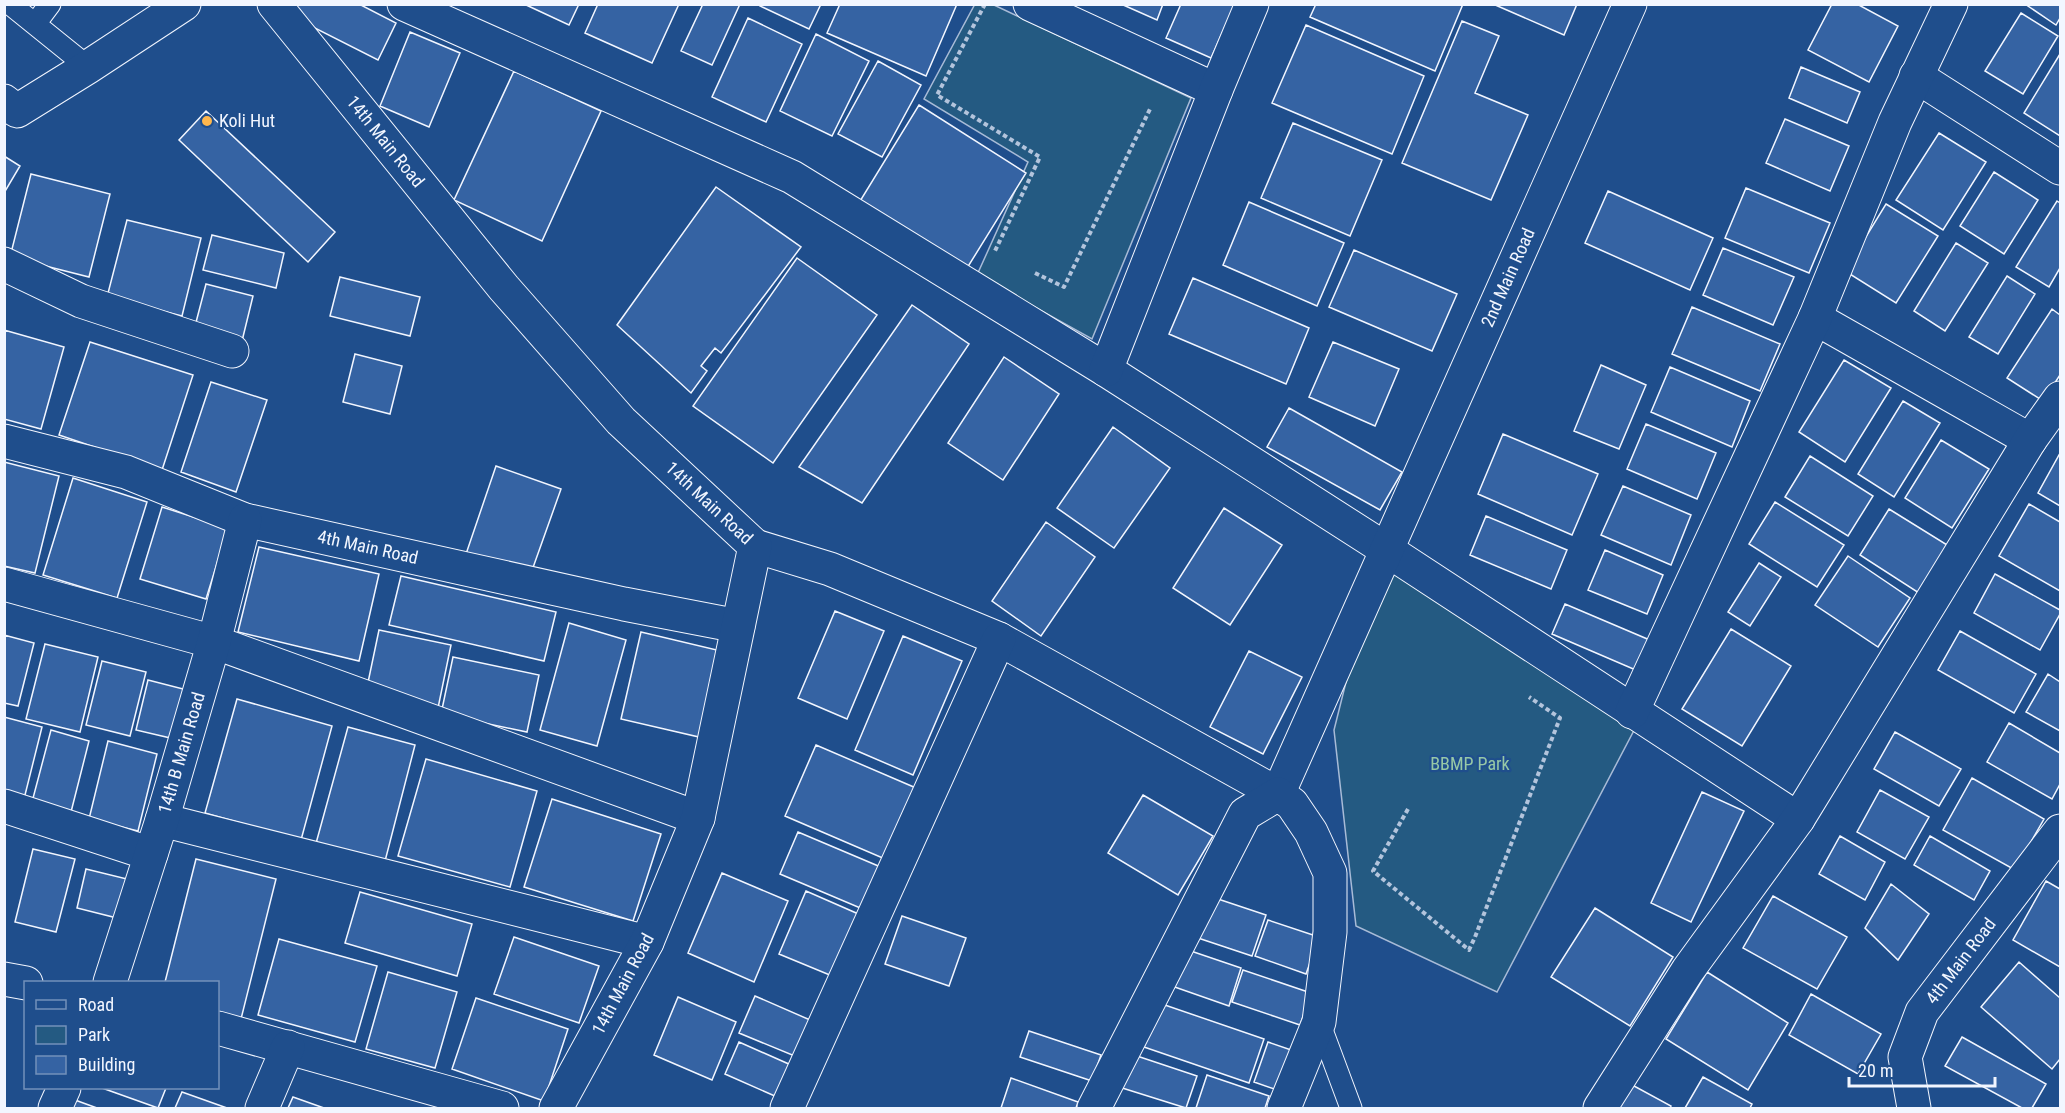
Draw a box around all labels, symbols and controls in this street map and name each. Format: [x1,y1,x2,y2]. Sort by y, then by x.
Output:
street label: 14th Main Road [343,91,429,191]
place label: Koli Hut [219,110,275,131]
marker: Koli Hut [200,114,214,128]
street label: 2nd Main Road [1477,225,1539,330]
street label: 14th Main Road [662,457,757,548]
street label: 4th Main Road [316,525,420,568]
street label: 14th B Main Road [153,690,209,816]
park label: BBMP Park [1430,753,1510,774]
street label: 4th Main Road [1921,914,2000,1008]
street label: 14th Main Road [587,930,658,1038]
legend [24,981,219,1089]
text: Road [78,994,114,1015]
text: Park [78,1024,110,1045]
scale bar [1849,1050,1994,1088]
text: Building [78,1054,135,1075]
text: 20 m [1858,1060,1893,1081]

